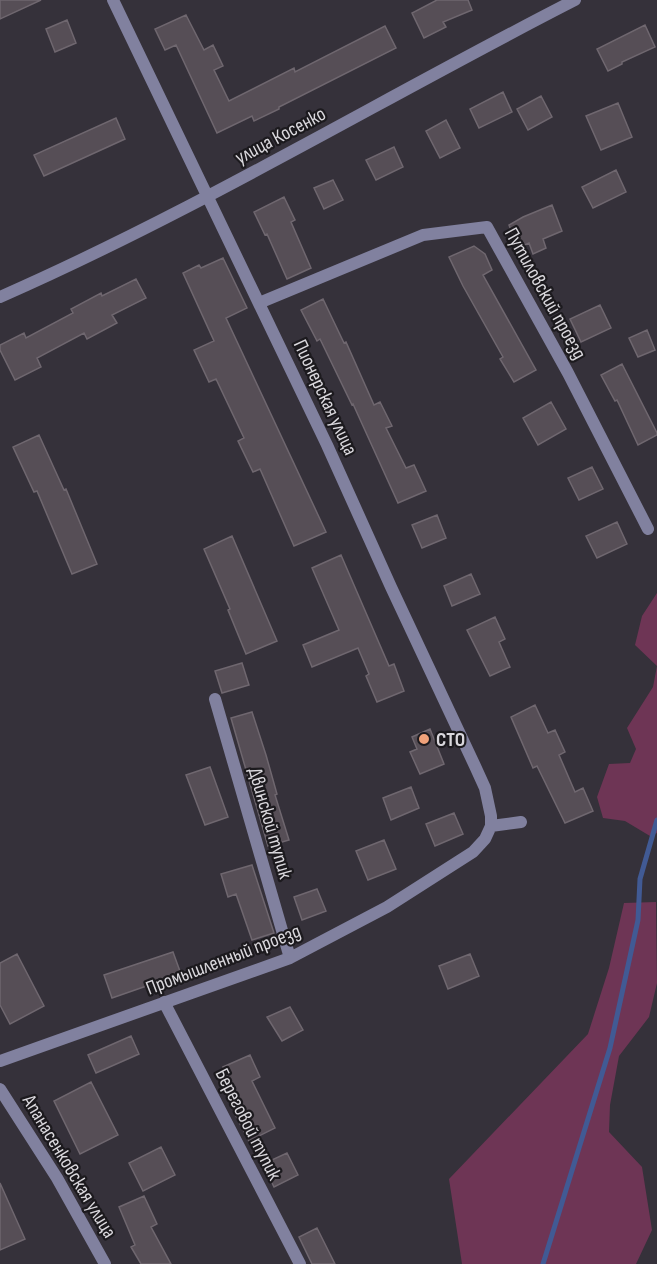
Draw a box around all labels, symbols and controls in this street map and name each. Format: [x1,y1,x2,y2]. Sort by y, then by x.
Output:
street label: улица Косенко [231,102,330,170]
street label: Путиловский проезд [499,223,591,364]
street label: Пионерская улица [288,336,362,459]
place label: СТО [436,728,465,752]
marker: СТО [417,732,431,746]
street label: Двинской тупик [243,765,297,882]
street label: Промышленный проезд [143,919,304,1001]
street label: Береговой тупик [210,1065,287,1185]
street label: Апанасенковская улица [16,1090,121,1242]

